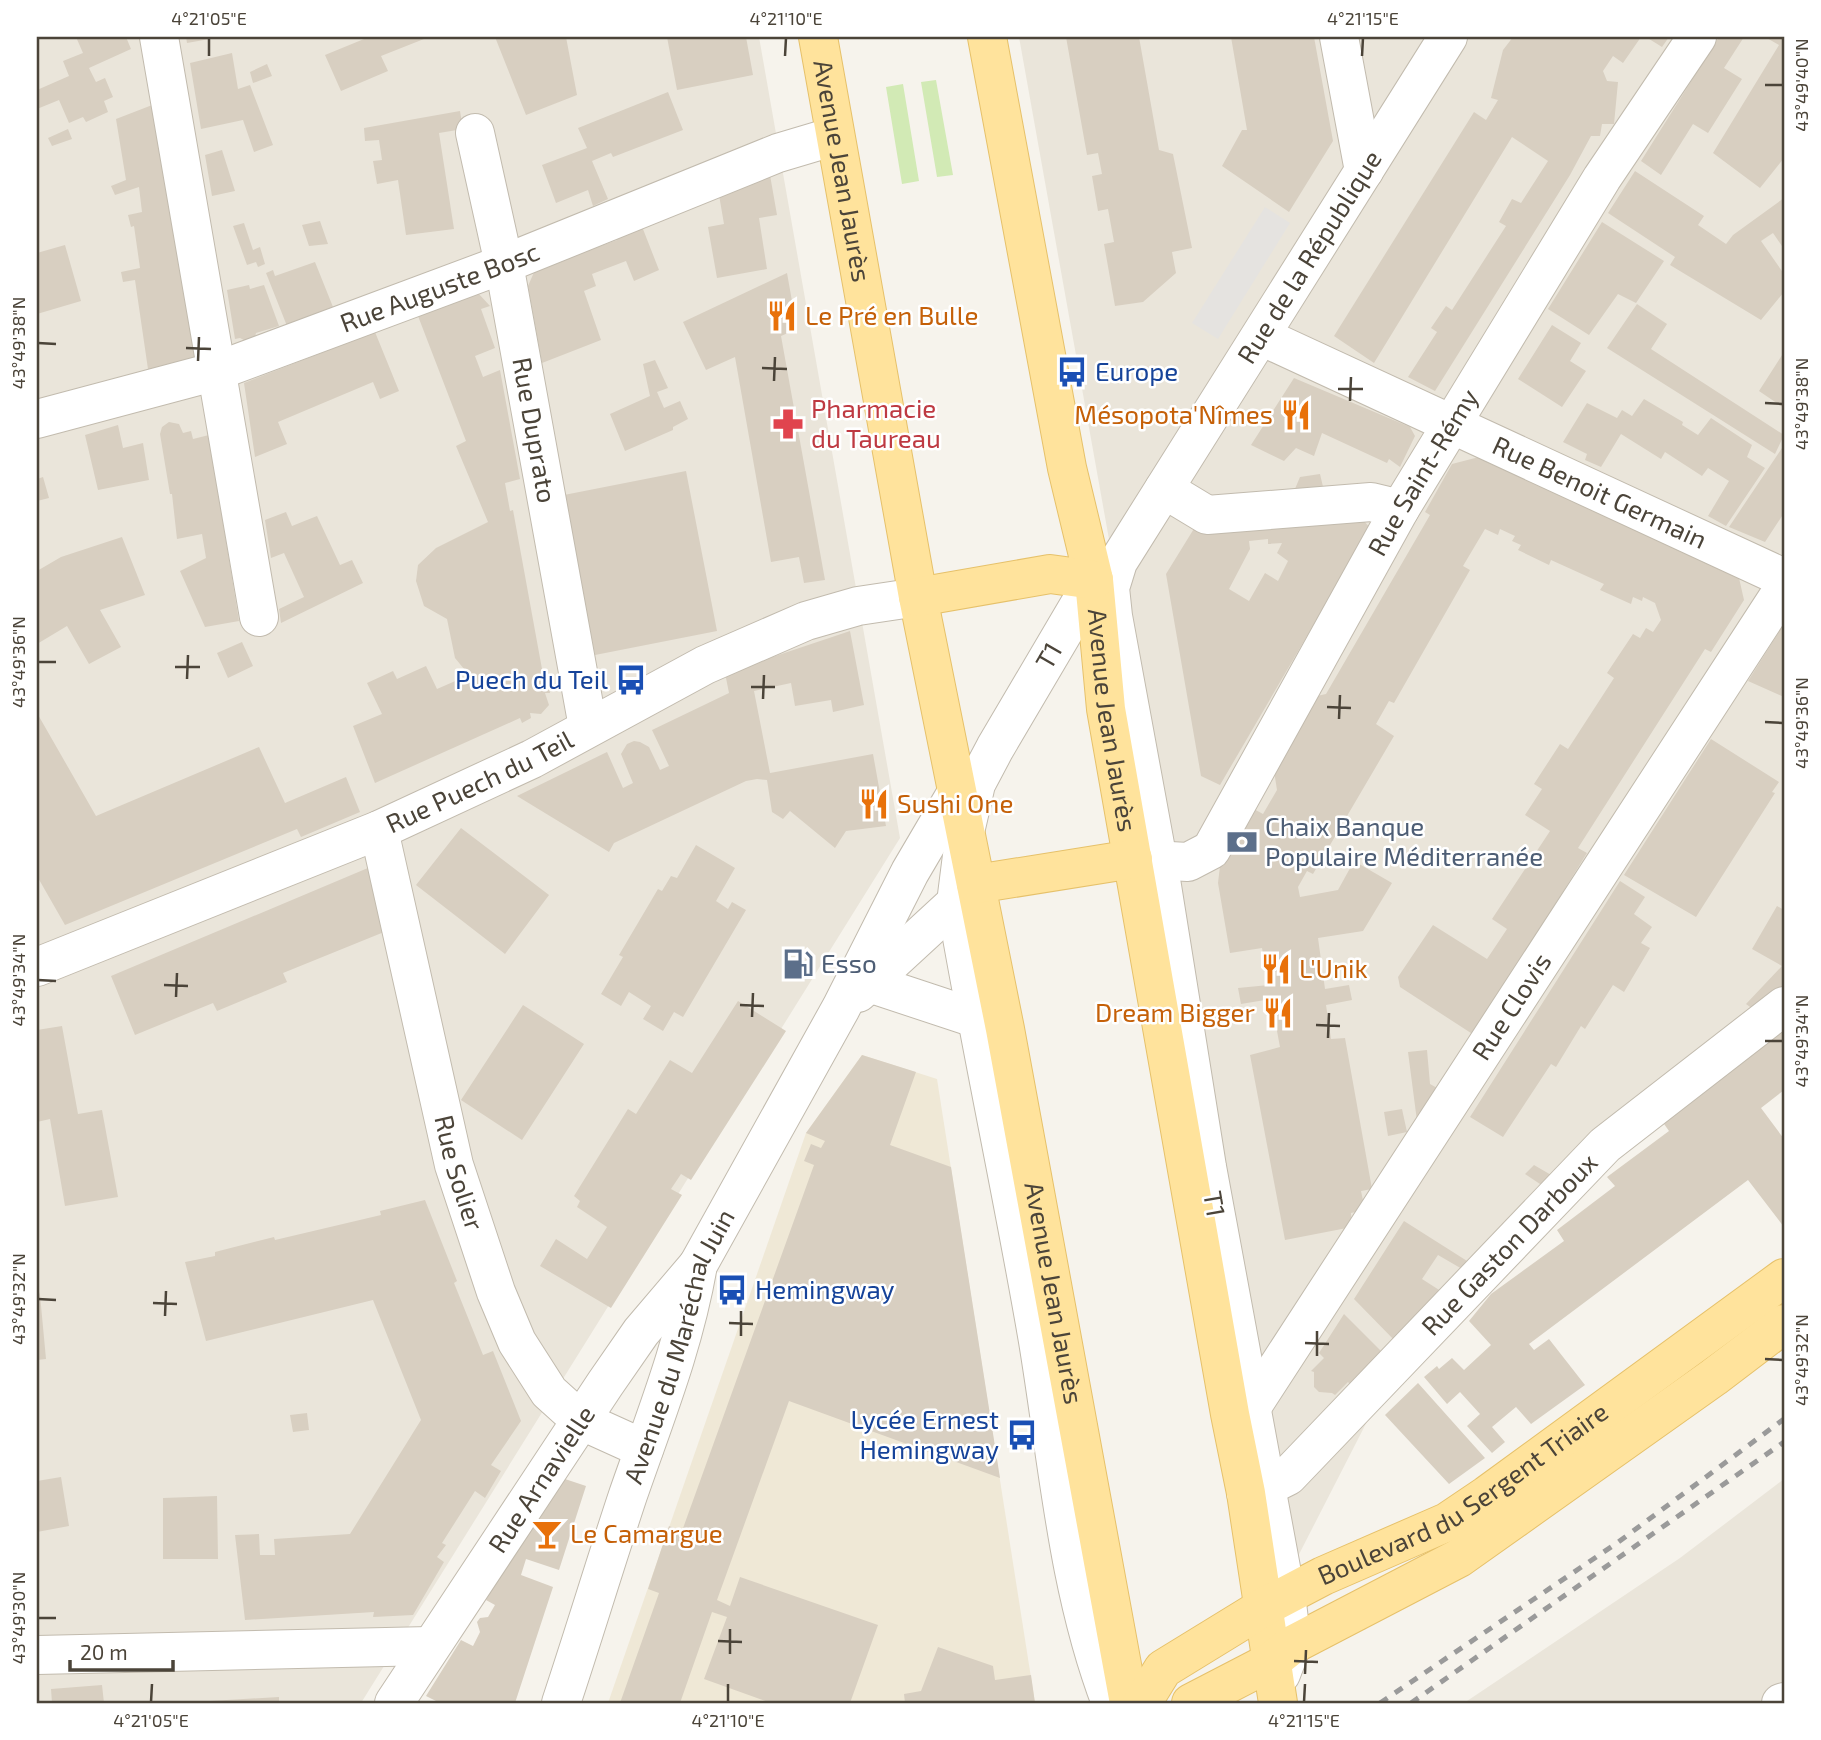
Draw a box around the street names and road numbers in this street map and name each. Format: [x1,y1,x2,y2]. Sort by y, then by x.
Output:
street label: Avenue Jean Jaurès [808,57,878,284]
street label: Rue de la République [1230,144,1387,369]
street label: Rue Auguste Bosc [335,235,543,338]
street label: Rue Duprato [507,355,564,505]
street label: Rue Saint-Rémy [1360,382,1484,561]
street label: Rue Benoit Germain [1488,428,1712,554]
street label: Avenue Jean Jaurès [1083,607,1144,834]
street label: T1 [1028,636,1067,674]
street label: Rue Puech du Teil [381,723,578,839]
street label: Rue Clovis [1465,947,1557,1065]
street label: Rue Solier [429,1112,492,1234]
street label: Rue Gaston Darboux [1414,1146,1603,1341]
street label: Avenue Jean Jaurès [1019,1179,1091,1406]
street label: T1 [1198,1189,1233,1219]
street label: Avenue du Maréchal Juin [616,1203,740,1487]
street label: Boulevard du Sergent Triaire [1313,1395,1613,1590]
street label: Rue Arnavielle [481,1399,600,1558]

